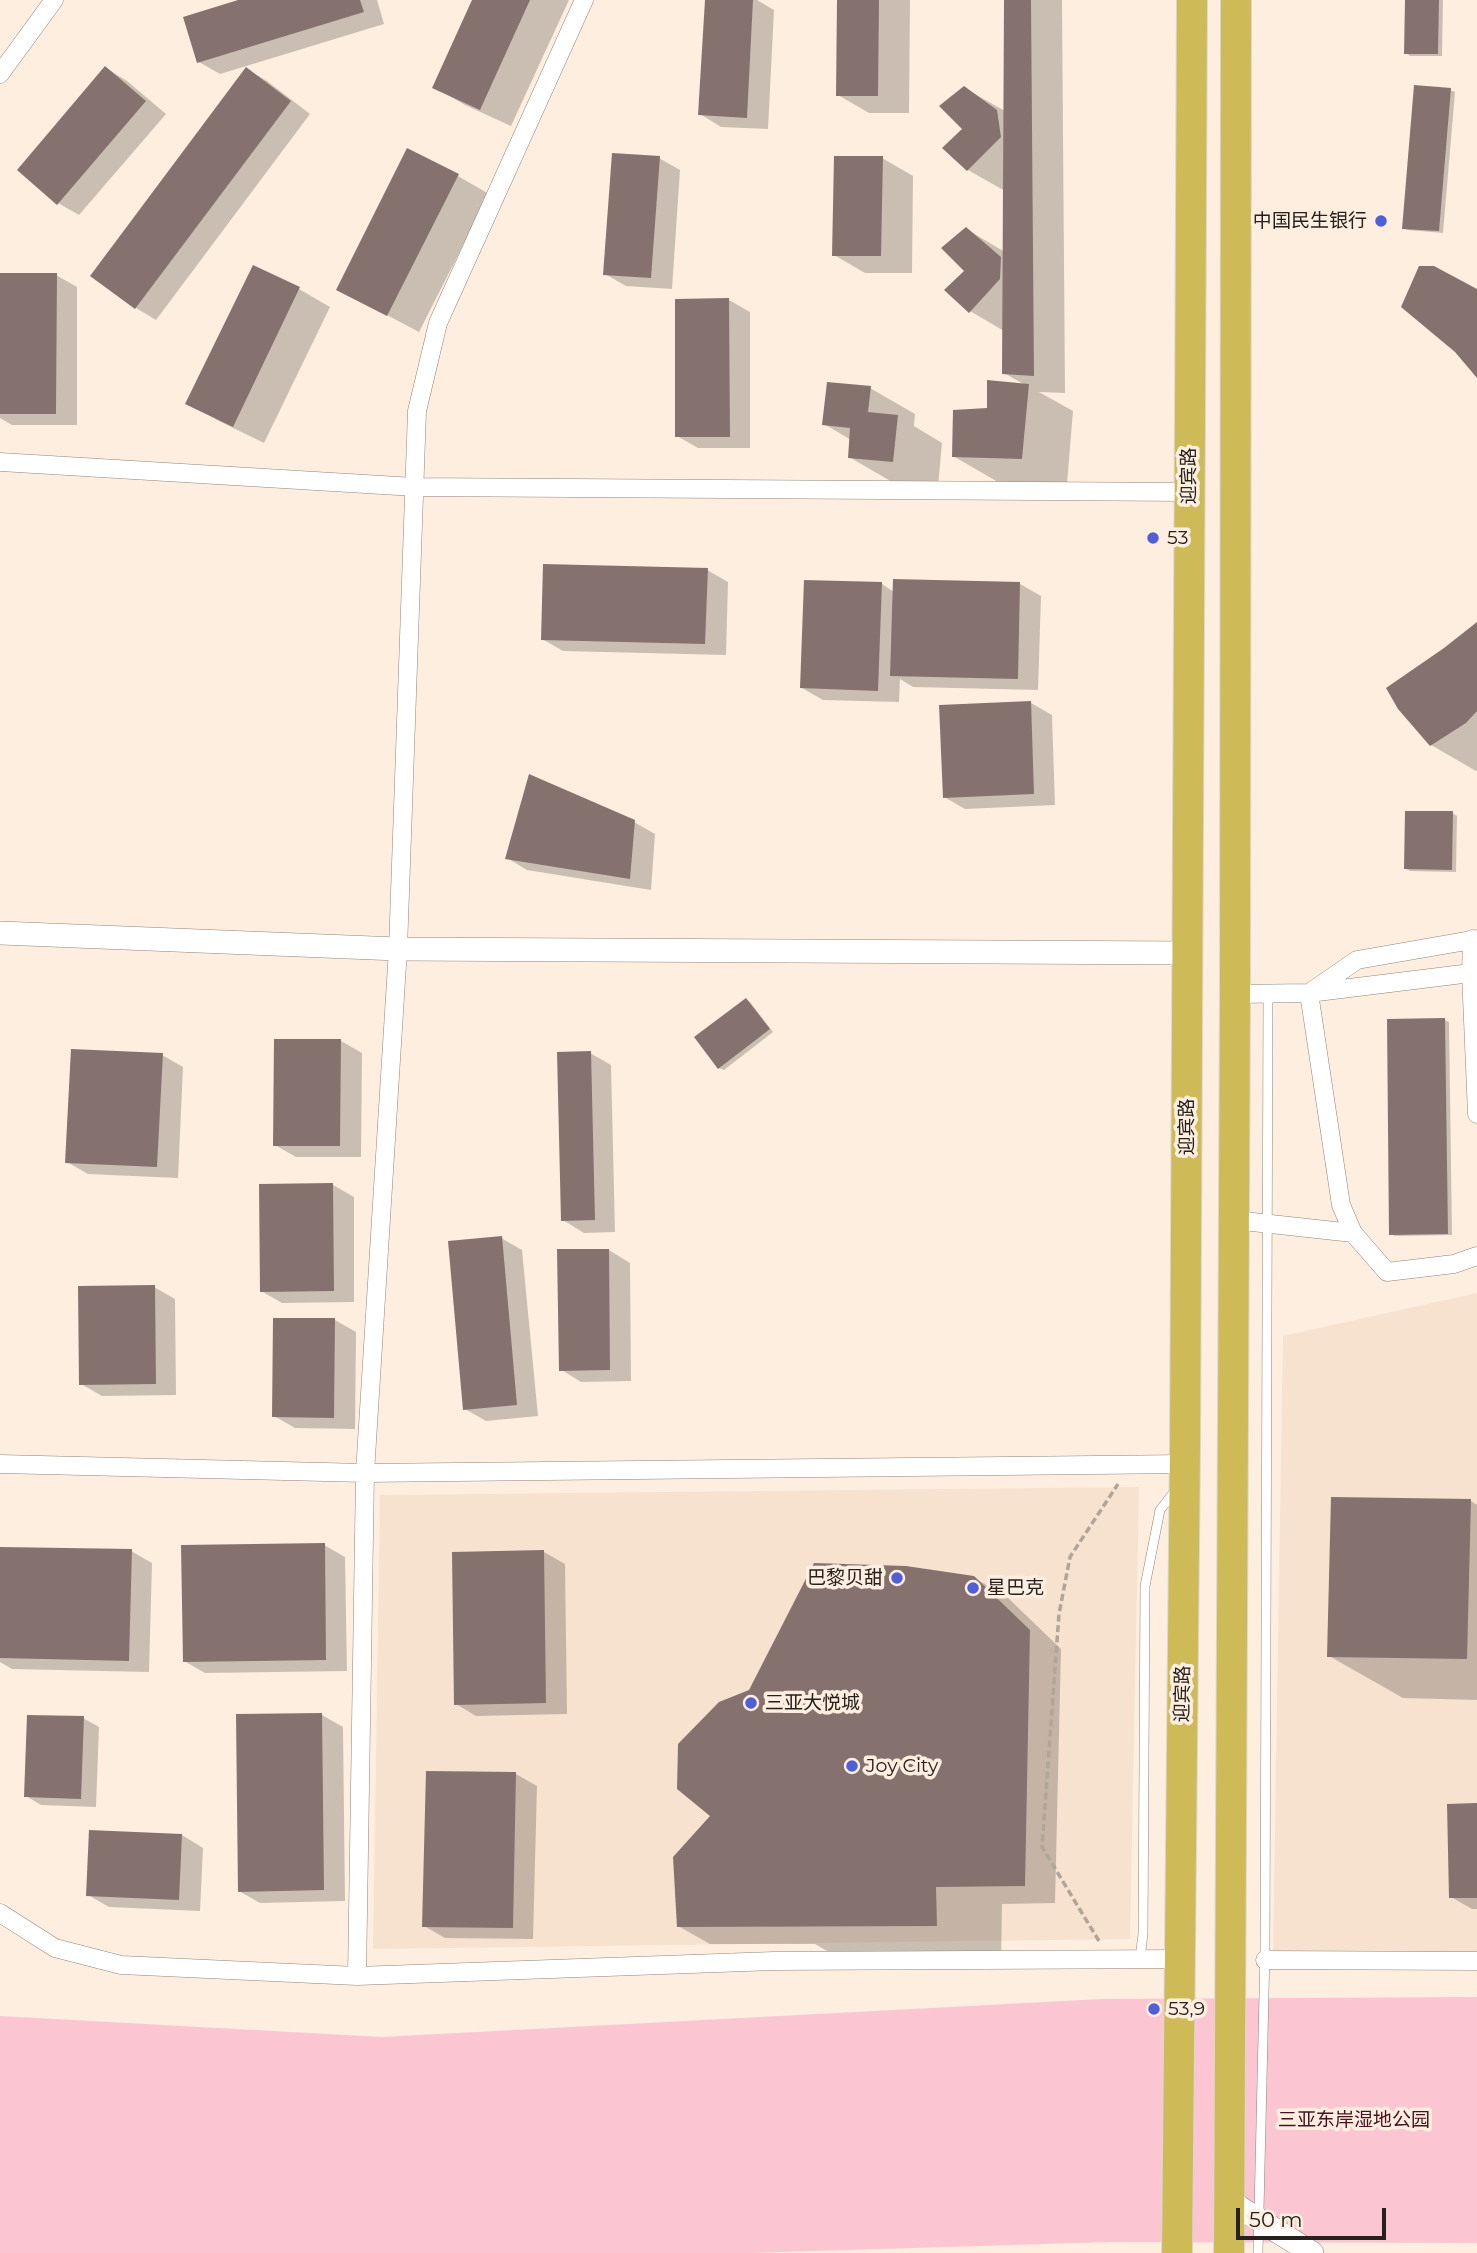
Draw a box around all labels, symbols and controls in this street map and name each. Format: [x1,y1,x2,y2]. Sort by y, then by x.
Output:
place label: 中国民生银行 [1253,210,1367,232]
marker: 中国民生银行 [1373,213,1389,229]
street label: 迎宾路 [1178,448,1200,504]
place label: 53 [1167,527,1188,549]
marker: 53 [1145,530,1161,546]
street label: 迎宾路 [1176,1099,1198,1155]
place label: 巴黎贝甜 [807,1567,883,1589]
marker: 巴黎贝甜 [889,1570,905,1586]
place label: 星巴克 [987,1577,1044,1599]
marker: 星巴克 [965,1580,981,1596]
street label: 迎宾路 [1171,1665,1195,1723]
place label: 三亚大悦城 [765,1692,860,1714]
marker: 三亚大悦城 [743,1695,759,1711]
place label: Joy City [866,1755,938,1777]
marker: Joy City [844,1758,860,1774]
place label: 53,9 [1168,1998,1205,2020]
marker: 53,9 [1146,2001,1162,2017]
park label: 三亚东岸湿地公园 [1278,2109,1430,2131]
scale bar [1239,2194,1390,2238]
text: 50 m [1249,2207,1303,2232]

